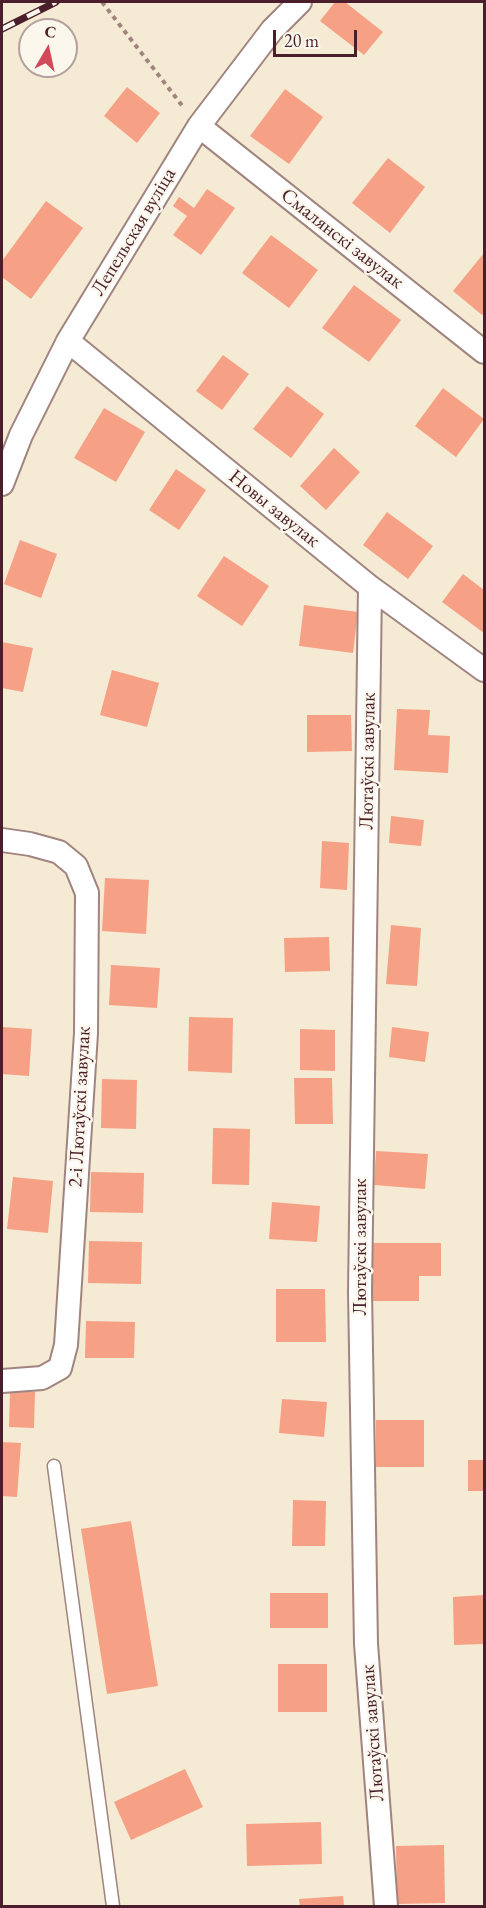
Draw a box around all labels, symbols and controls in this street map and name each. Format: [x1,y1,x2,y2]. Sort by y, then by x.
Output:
north arrow [18,18,78,78]
scale bar [276,18,360,56]
text: С [43,20,58,43]
text: 20 m [284,29,319,52]
street label: Лепельская вуліца [86,164,182,300]
street label: Смалянскі завулак [276,184,408,294]
street label: Новы завулак [224,465,324,553]
street label: Лютаўскі завулак [355,692,381,830]
street label: 2-і Лютаўскі завулак [64,1026,96,1188]
street label: Лютаўскі завулак [349,1178,373,1316]
street label: Лютаўскі завулак [356,1664,390,1802]

